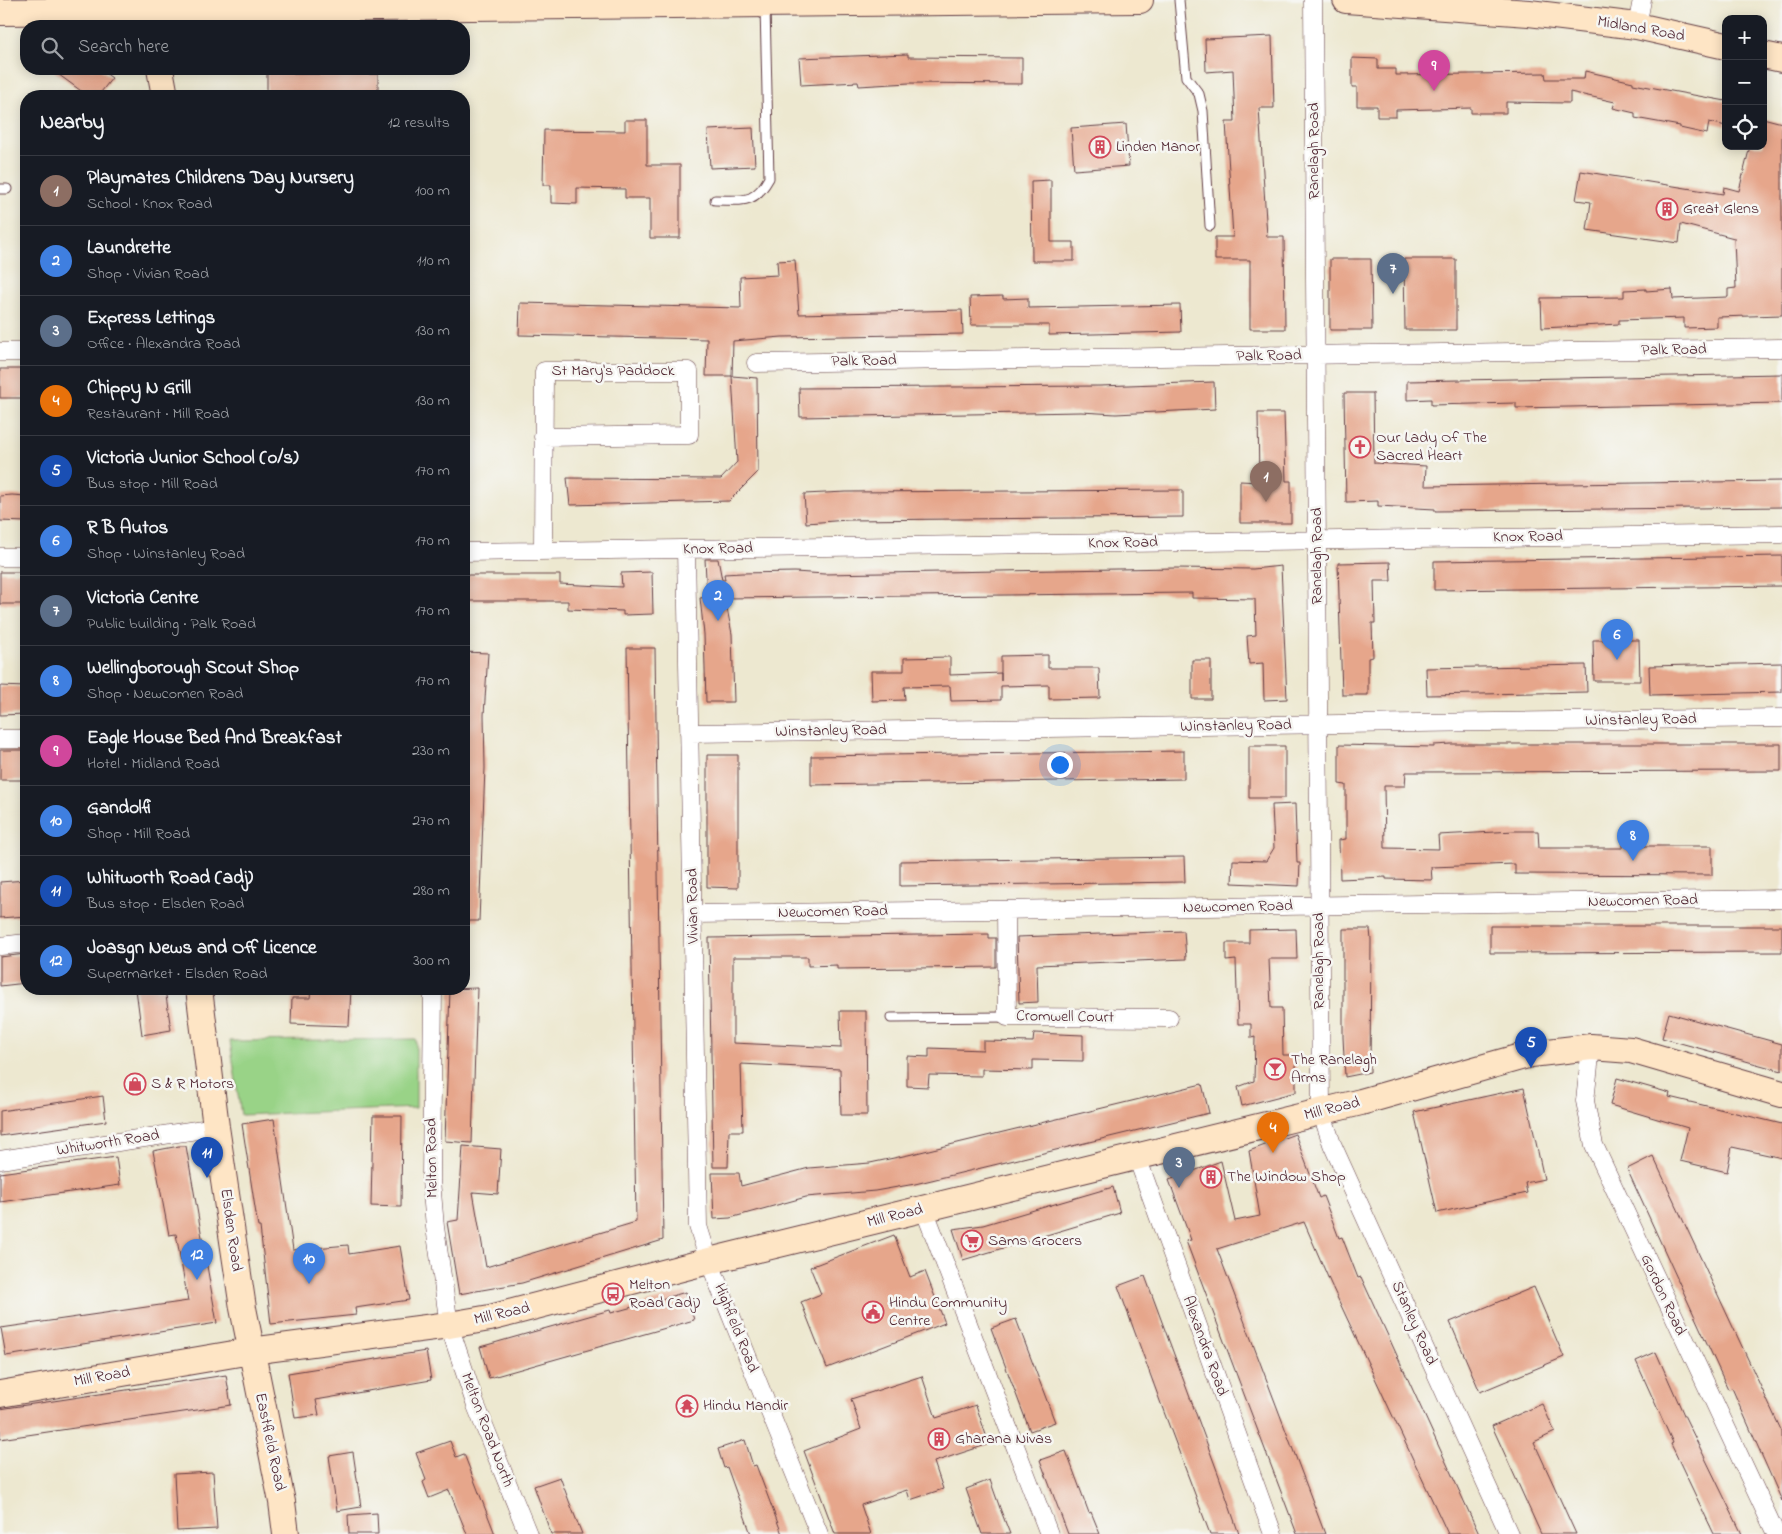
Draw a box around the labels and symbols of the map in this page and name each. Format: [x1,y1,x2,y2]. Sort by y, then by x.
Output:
street label: Midland Road [1595,9,1687,49]
pin: 9 [1418,50,1450,91]
street label: Ranelagh Road [1302,103,1326,199]
building icon: Linden Manor [1088,135,1112,159]
place label: Linden Manor [1116,135,1200,159]
building icon: Great Glens [1655,197,1679,221]
place label: Great Glens [1683,197,1759,221]
pin: 7 [1377,253,1409,294]
street label: Palk Road [1641,337,1707,363]
street label: Palk Road [1236,343,1302,369]
street label: Palk Road [831,348,897,374]
street label: St Mary's Paddock [551,359,676,383]
place label: Our Lady Of The Sacred Heart [1376,426,1488,468]
church icon: Our Lady Of The Sacred Heart [1348,435,1372,459]
pin: 1 [1250,461,1282,502]
street label: Ranelagh Road [1305,508,1329,604]
street label: Knox Road [1493,524,1563,550]
street label: Knox Road [1088,530,1158,556]
street label: Knox Road [683,536,753,562]
pin: 2 [702,580,734,621]
pin: 6 [1601,619,1633,660]
street label: Winstanley Road [1585,707,1697,733]
street label: Winstanley Road [1180,713,1292,739]
street label: Winstanley Road [775,718,887,744]
your location [1047,752,1073,778]
pin: 8 [1617,820,1649,861]
street label: Vivian Road [680,868,706,945]
street label: Newcomen Road [1588,888,1698,914]
street label: Newcomen Road [1183,894,1293,920]
street label: Newcomen Road [778,899,888,925]
street label: Ranelagh Road [1307,913,1331,1009]
street label: Cromwell Court [1016,1004,1115,1030]
pin: 5 [1515,1027,1547,1068]
place label: The Ranelagh Arms [1291,1048,1377,1090]
bar icon: The Ranelagh Arms [1263,1057,1287,1081]
shop icon: S & R Motors [123,1072,147,1096]
place label: S & R Motors [151,1072,234,1096]
street label: Mill Road [1302,1090,1362,1128]
pin: 4 [1257,1112,1289,1153]
street label: Melton Road [419,1118,445,1198]
street label: Whitworth Road [55,1123,161,1163]
pin: 11 [191,1137,223,1178]
pin: 3 [1163,1147,1195,1188]
building icon: The Window Shop [1199,1165,1223,1189]
place label: The Window Shop [1227,1165,1346,1189]
street label: Elsden Road [213,1187,249,1273]
street label: Mill Road [865,1197,925,1235]
supermarket icon: Sams Grocers [960,1229,984,1253]
place label: Sams Grocers [988,1229,1082,1253]
pin: 12 [181,1239,213,1280]
pin: 10 [293,1243,325,1284]
street label: Gordon Road [1634,1250,1692,1340]
place label: Melton Road (adj) [629,1273,700,1315]
street label: Stanley Road [1385,1277,1443,1369]
street label: Highfield Road [707,1280,765,1376]
bus stop icon: Melton Road (adj) [601,1282,625,1306]
place label: Hindu Community Centre [889,1291,1007,1333]
street label: Alexandra Road [1176,1293,1234,1399]
street label: Mill Road [472,1296,532,1332]
public building icon: Hindu Community Centre [861,1300,885,1324]
street label: Mill Road [72,1360,132,1394]
street label: Melton Road North [454,1369,520,1491]
street label: Eastfield Road [248,1391,292,1493]
temple icon: Hindu Mandir [675,1394,699,1418]
place label: Hindu Mandir [703,1394,788,1418]
building icon: Gharana Nivas [927,1427,951,1451]
place label: Gharana Nivas [955,1427,1052,1451]

